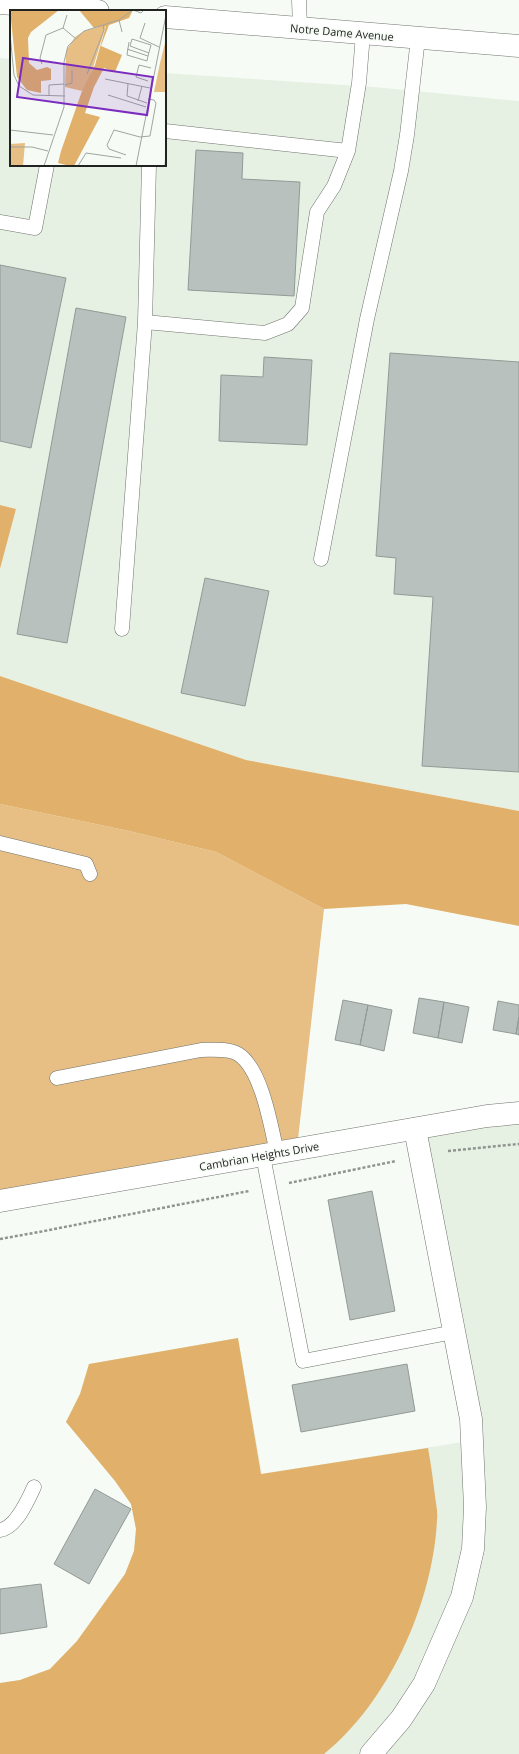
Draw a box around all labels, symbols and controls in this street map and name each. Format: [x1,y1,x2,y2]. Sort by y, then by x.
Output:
inset map [10,10,166,166]
street label: Notre Dame Avenue [290,20,394,44]
street label: Cambrian Heights Drive [198,1138,320,1174]

